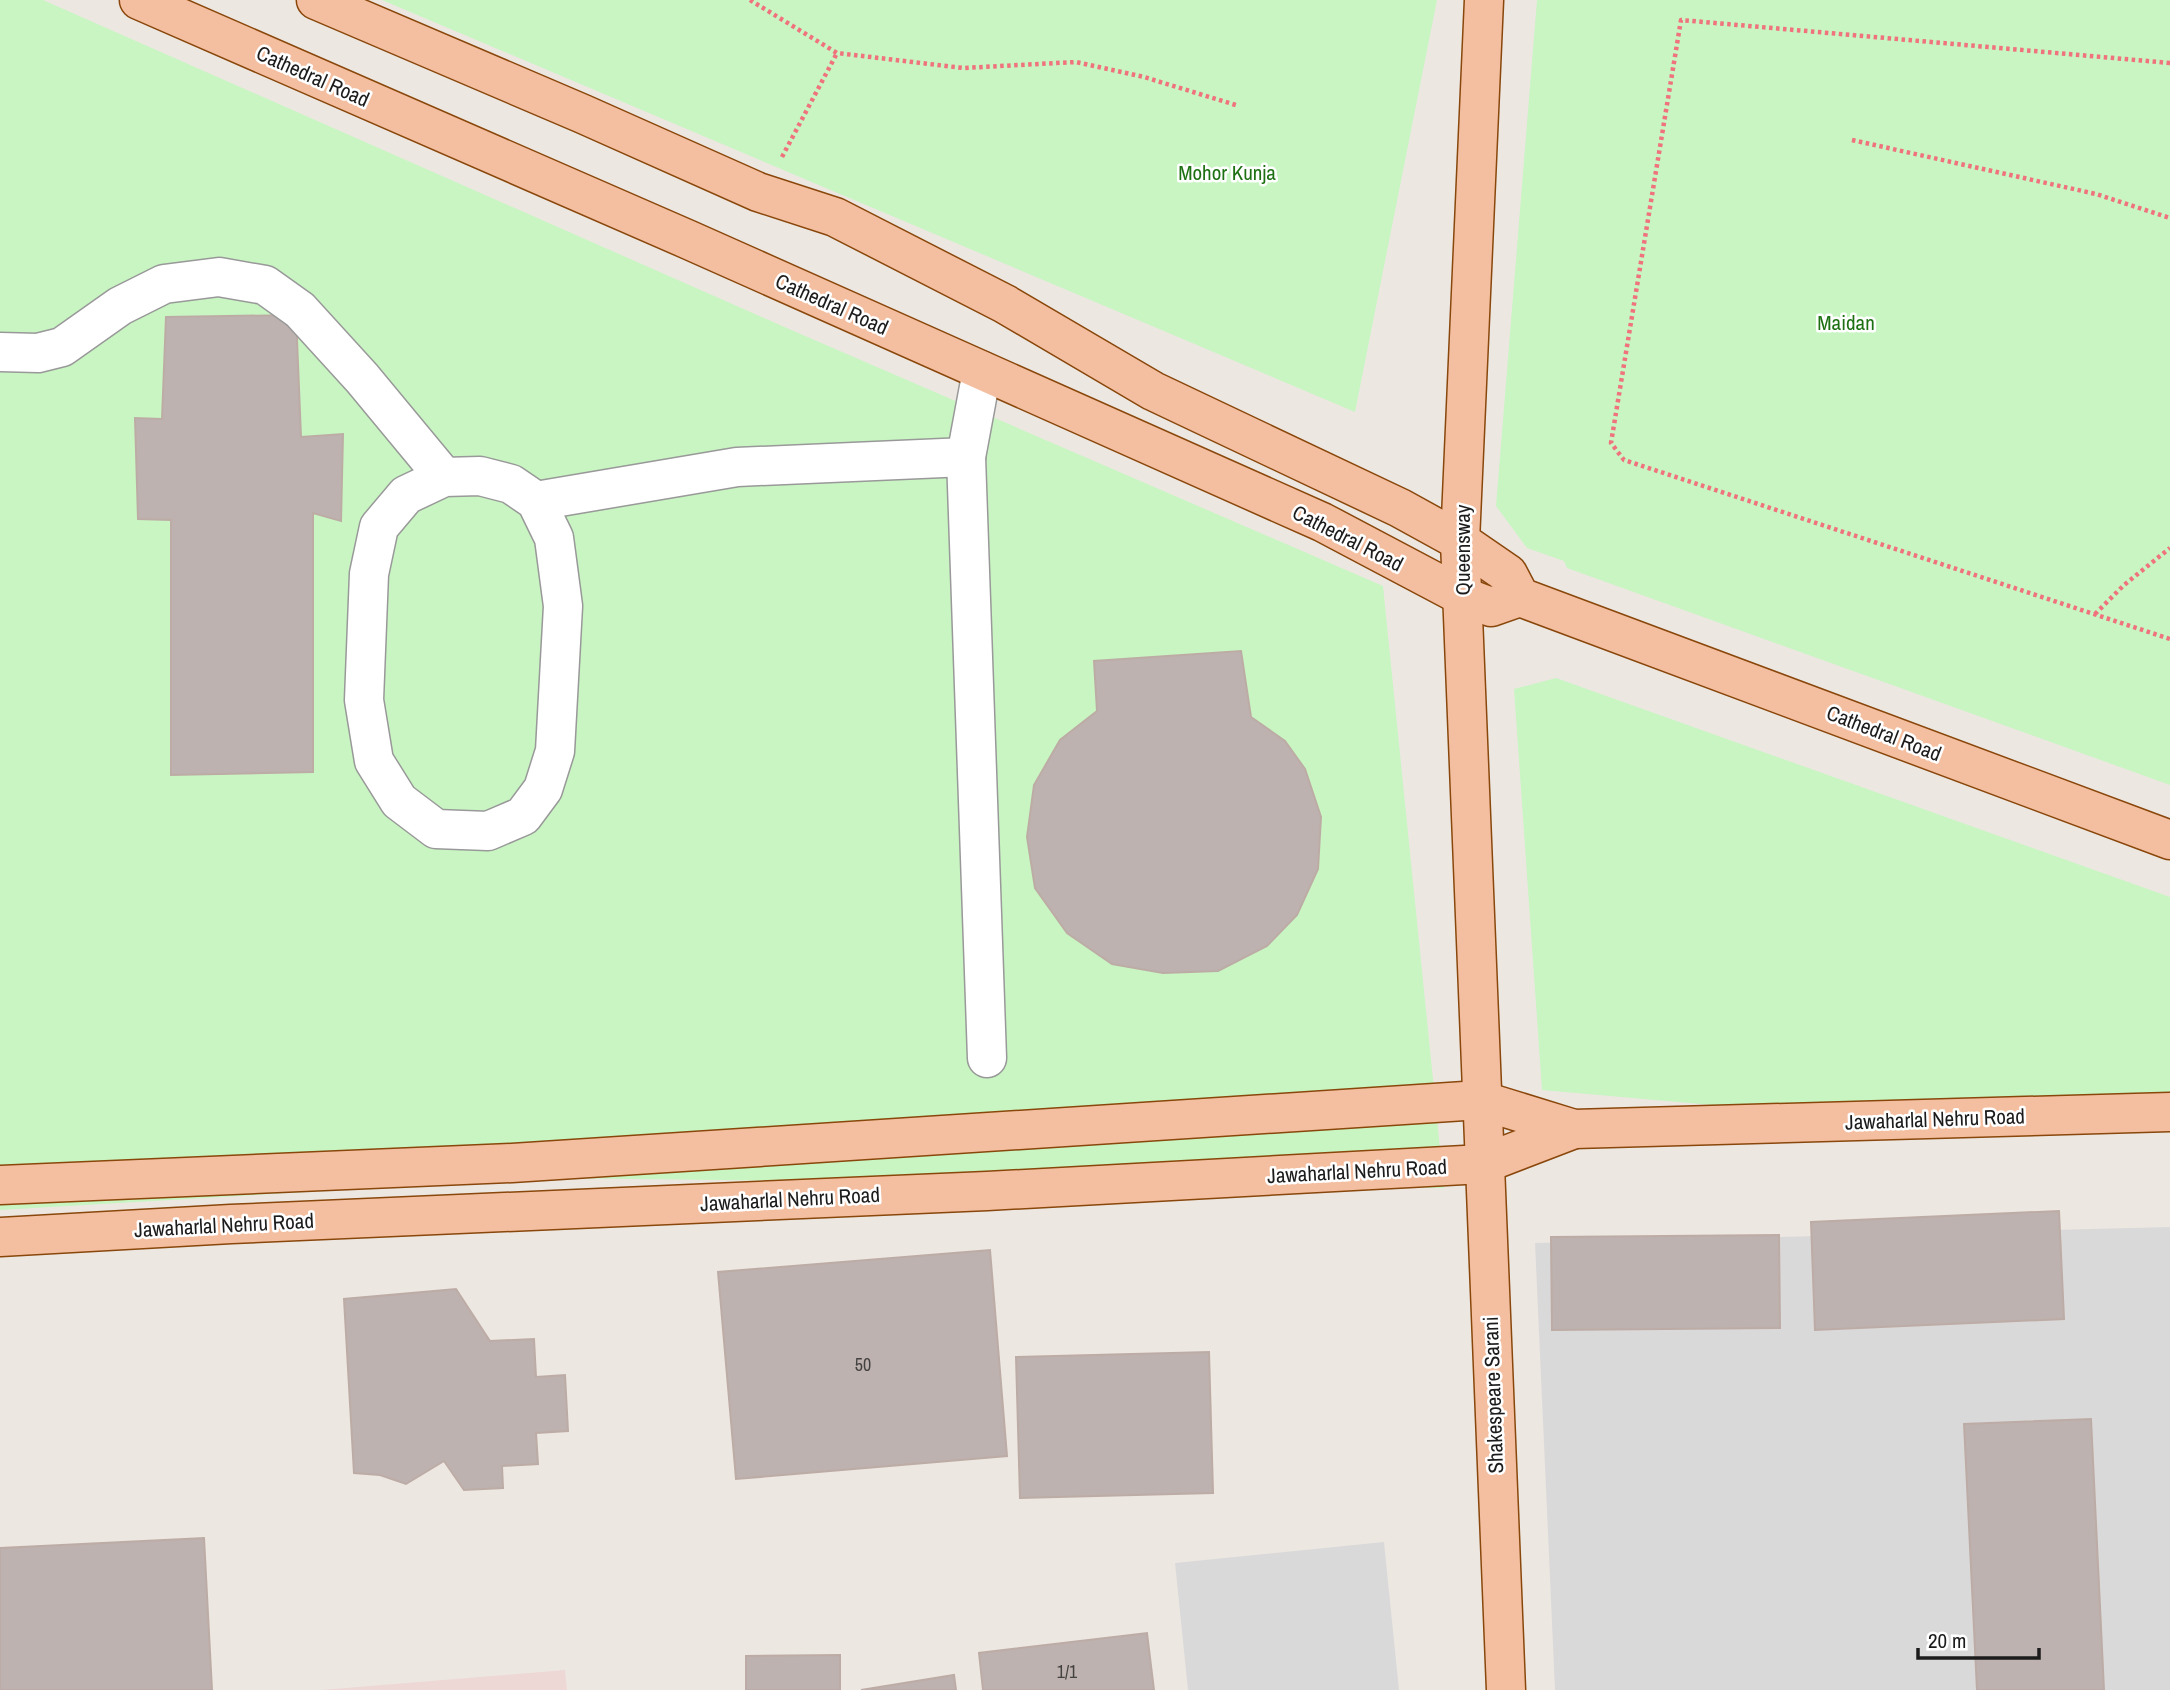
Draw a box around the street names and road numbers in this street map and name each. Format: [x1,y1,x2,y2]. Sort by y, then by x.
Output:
street label: Cathedral Road [252,38,374,114]
street label: Cathedral Road [771,266,893,342]
street label: Cathedral Road [1288,498,1408,578]
street label: Queensway [1448,504,1477,595]
street label: Cathedral Road [1823,698,1945,768]
street label: Jawaharlal Nehru Road [1845,1101,2025,1137]
street label: Jawaharlal Nehru Road [1266,1152,1448,1190]
street label: Jawaharlal Nehru Road [699,1180,881,1218]
street label: Jawaharlal Nehru Road [133,1206,315,1244]
street label: Shakespeare Sarani [1476,1316,1510,1474]

